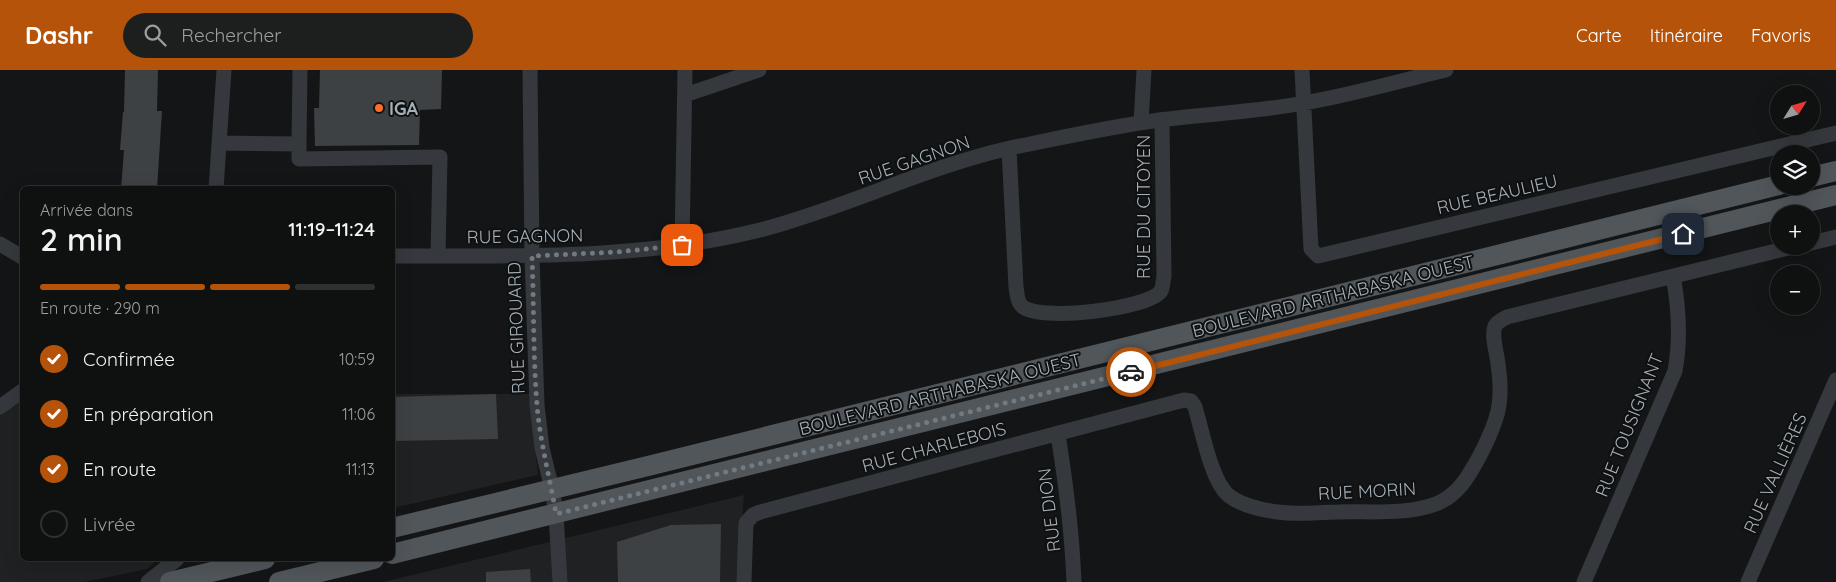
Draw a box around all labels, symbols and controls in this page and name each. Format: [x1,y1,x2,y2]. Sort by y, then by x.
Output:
search box [123,13,473,58]
text: Dashr [25,20,93,50]
icon: search [141,21,169,49]
text: Rechercher [181,23,282,47]
text: Carte [1576,24,1622,47]
text: Itinéraire [1650,24,1723,47]
text: Favoris [1751,24,1811,47]
north arrow [1770,85,1820,135]
map controls [1770,85,1820,315]
place label: IGA [389,97,418,120]
marker: IGA [373,102,385,114]
street label: RUE GAGNON [855,130,973,190]
street label: RUE DU CITOYEN [1132,135,1155,279]
button: layers [1770,145,1820,195]
street label: RUE BEAULIEU [1434,169,1560,219]
text: Arrivée dans [40,200,133,220]
button: + [1770,205,1820,255]
pin [1662,213,1704,255]
text: 11:19–11:24 [288,217,375,241]
text: 2 min [40,219,123,259]
icon: home [1669,220,1697,248]
street label: RUE GAGNON [467,223,583,249]
pin [661,224,703,266]
icon: bag [668,231,696,259]
street label: BOULEVARD ARTHABASKA OUEST [1190,250,1477,342]
street label: RUE GIROUARD [502,262,530,394]
button: − [1770,265,1820,315]
text: En route · 290 m [40,298,160,318]
icon: check [40,345,68,373]
text: Confirmée [83,347,175,371]
courier [1106,347,1156,397]
street label: BOULEVARD ARTHABASKA OUEST [797,348,1084,440]
text: 10:59 [339,349,375,369]
street label: RUE TOUSIGNANT [1590,350,1668,500]
icon: car [1117,358,1145,386]
icon: check [40,400,68,428]
text: En préparation [83,402,214,426]
text: 11:06 [342,404,375,424]
street label: RUE VALLIÈRES [1738,409,1812,537]
street label: RUE CHARLEBOIS [859,417,1009,477]
icon: check [40,455,68,483]
text: En route [83,457,156,481]
text: 11:13 [346,459,375,479]
street label: RUE DION [1032,467,1066,553]
street label: RUE MORIN [1317,477,1417,505]
text: Livrée [83,512,136,536]

